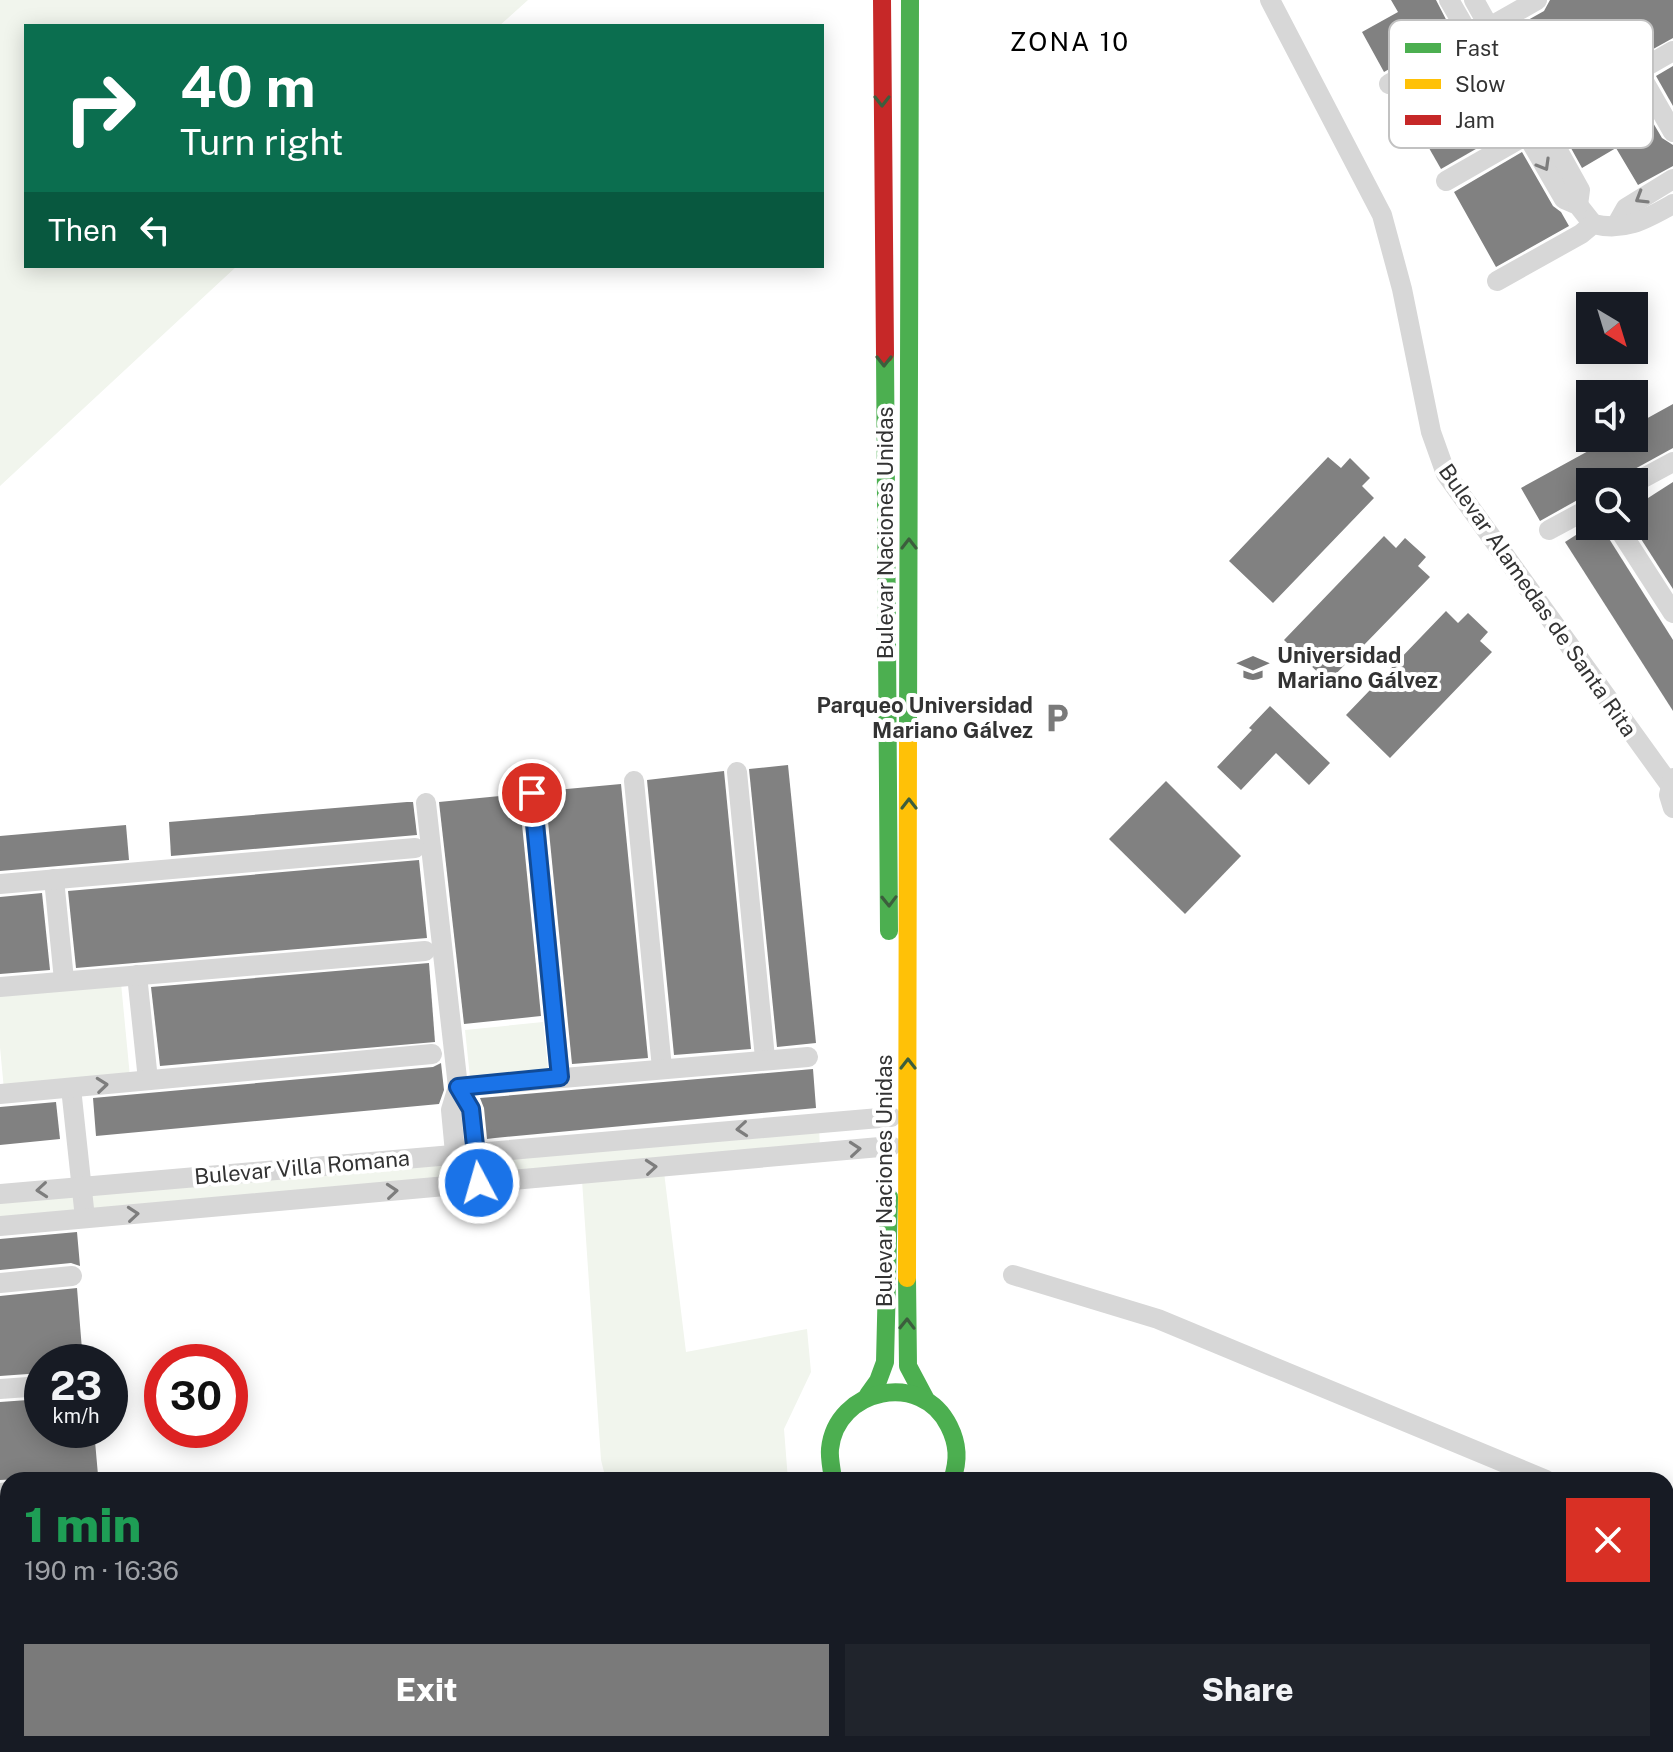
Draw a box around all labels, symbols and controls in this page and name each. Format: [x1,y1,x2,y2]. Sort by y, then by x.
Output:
legend [1389,20,1653,148]
district label: ZONA 10 [1010,26,1130,57]
text: Fast [1455,35,1499,61]
text: 40 m [180,54,316,120]
icon: right [48,56,152,160]
text: Slow [1455,71,1505,97]
one-way arrow [873,95,891,108]
text: Jam [1455,107,1495,133]
text: Turn right [180,121,343,163]
one-way arrow [1535,156,1550,171]
one-way arrow [1635,189,1650,204]
icon: left [133,208,177,252]
text: Then [48,212,117,248]
north arrow [1576,292,1648,364]
map controls [1576,292,1648,540]
one-way arrow [875,355,893,368]
button: sound [1576,380,1648,452]
street label: Bulevar Naciones Unidas [872,407,898,659]
street label: Bulevar Alamedas de Santa Rita [1434,459,1642,741]
button: search [1576,468,1648,540]
one-way arrow [900,537,918,550]
place label: Universidad Mariano Gálvez [1277,642,1438,693]
school or university icon: Universidad Mariano Gálvez [1236,651,1270,685]
place label: Parqueo Universidad Mariano Gálvez [816,692,1033,743]
parking icon: Parqueo Universidad Mariano Gálvez [1040,701,1074,735]
pin [498,759,566,827]
icon: arrive [510,771,554,815]
one-way arrow [900,797,918,810]
one-way arrow [880,895,898,908]
street label: Bulevar Naciones Unidas [871,1055,897,1307]
one-way arrow [899,1057,917,1070]
one-way arrow [96,1077,109,1094]
one-way arrow [735,1120,748,1137]
position arrow [437,1141,521,1225]
one-way arrow [849,1141,862,1158]
street label: Bulevar Villa Romana [193,1145,411,1189]
one-way arrow [645,1159,658,1176]
one-way arrow [35,1181,48,1198]
one-way arrow [386,1182,399,1199]
one-way arrow [127,1206,140,1223]
one-way arrow [898,1317,916,1330]
speed limit sign: 30 [144,1344,248,1448]
text: 23 [50,1362,102,1409]
text: km/h [52,1404,100,1428]
text: 1 min [24,1496,141,1553]
button: close [1566,1498,1650,1582]
text: 190 m · 16:36 [24,1555,179,1586]
button: Exit [24,1644,829,1736]
button: Share [845,1644,1650,1736]

